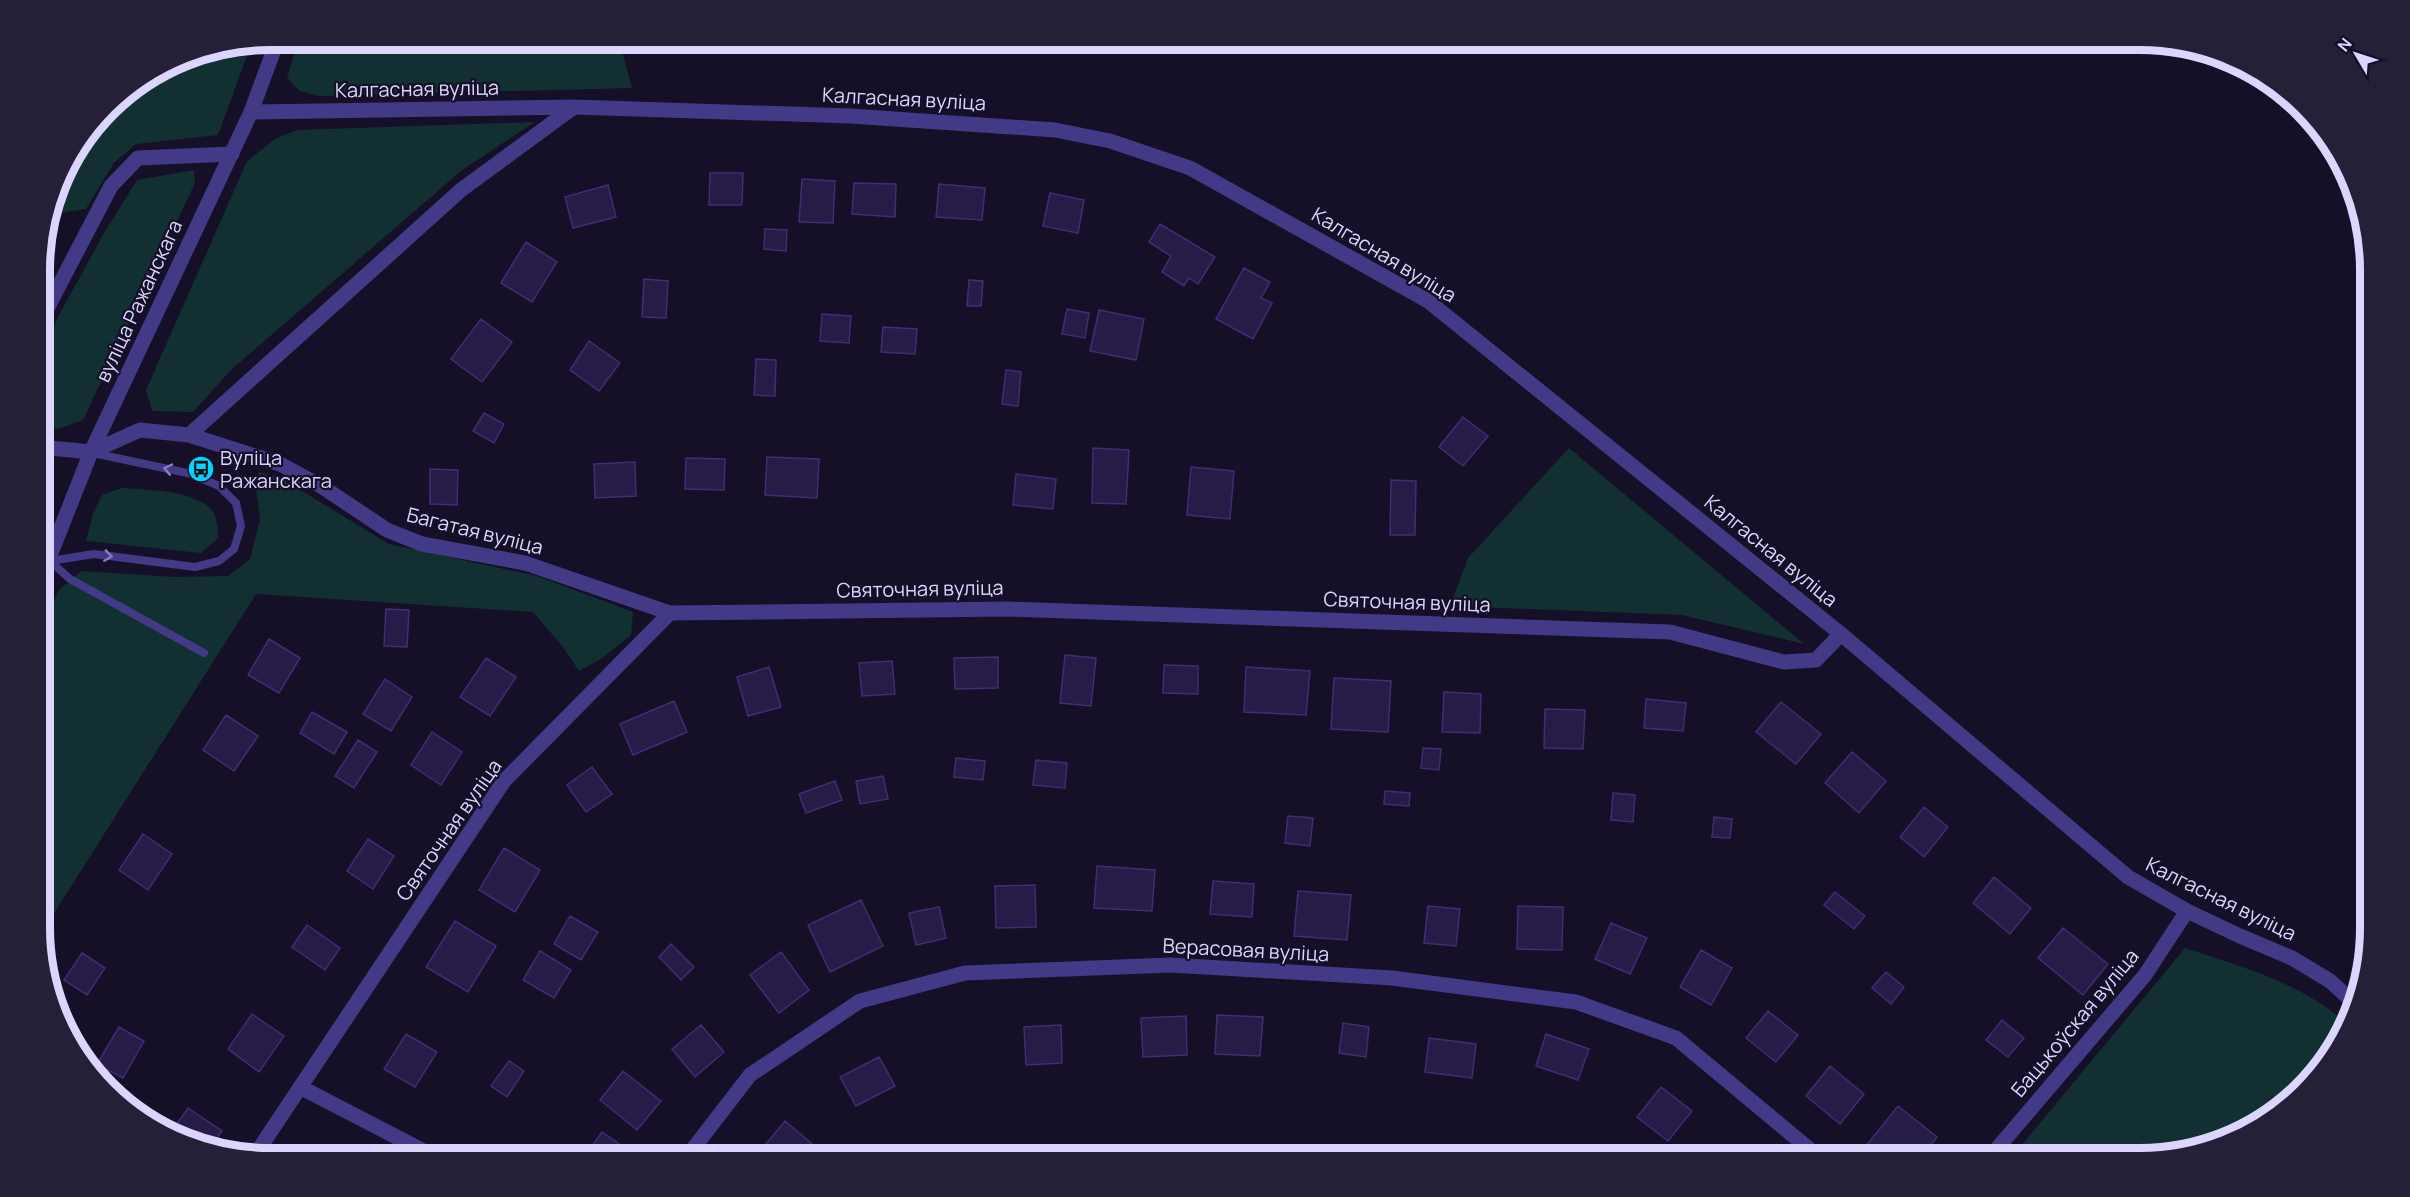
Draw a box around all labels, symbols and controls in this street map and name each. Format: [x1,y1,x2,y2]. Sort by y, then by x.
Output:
north arrow [2326,24,2386,84]
text: N [2332,33,2357,56]
street label: Калгасная вуліца [335,74,499,103]
street label: Калгасная вуліца [821,81,987,116]
street label: Калгасная вуліца [1307,201,1462,308]
street label: вуліца Ражанскага [89,215,188,386]
place label: Вуліца Ражанскага [220,444,332,494]
bus stop icon: Вуліца Ражанскага [186,454,216,484]
one-way arrow [163,463,173,476]
street label: Калгасная вуліца [1699,488,1844,613]
street label: Багатая вуліца [404,501,546,560]
one-way arrow [103,549,112,561]
street label: Святочная вуліца [836,574,1004,603]
street label: Святочная вуліца [1323,585,1491,618]
street label: Святочная вуліца [390,753,508,906]
street label: Калгасная вуліца [2142,850,2301,947]
street label: Верасовая вуліца [1162,932,1330,967]
street label: Бацькоўская вуліца [2005,943,2144,1102]

